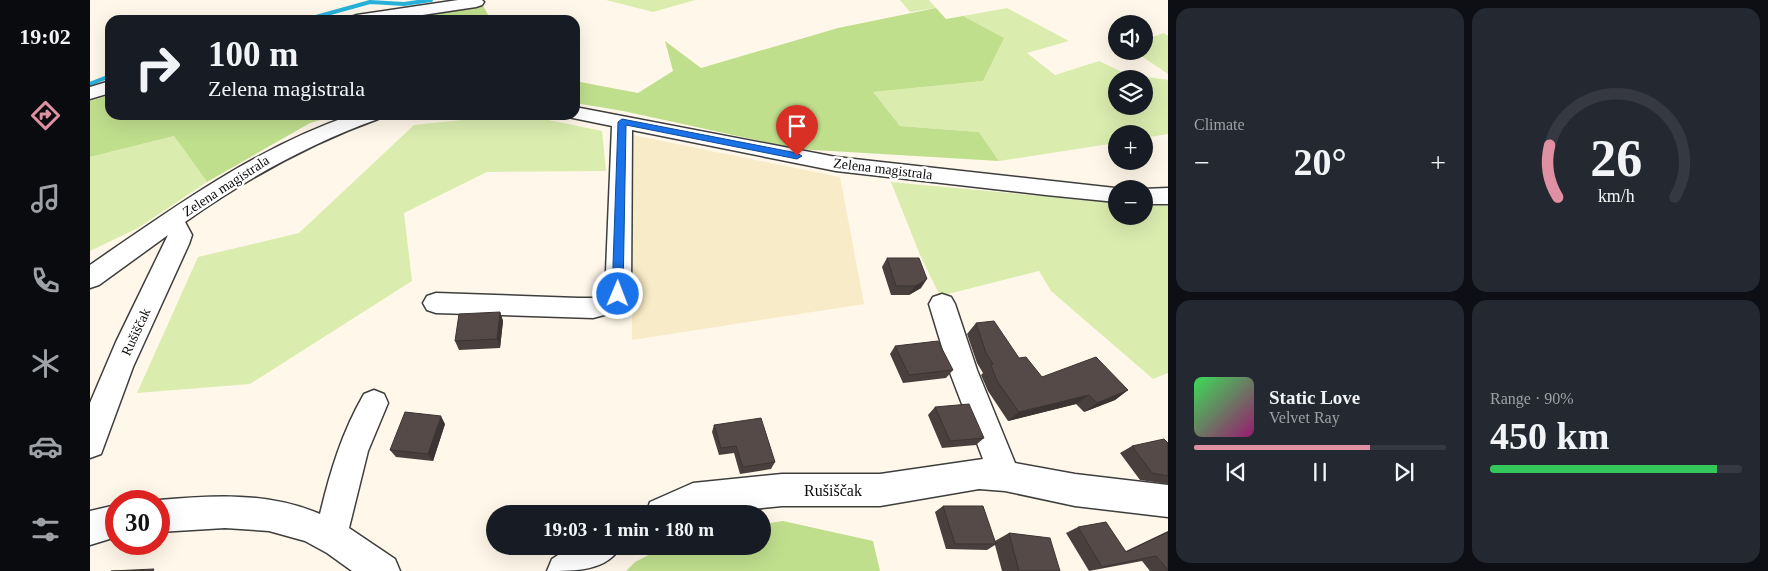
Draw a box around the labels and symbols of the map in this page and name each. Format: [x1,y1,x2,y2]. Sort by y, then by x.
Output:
pin [776,105,818,156]
street label: Zelena magistrala [180,152,273,219]
street label: Zelena magistrala [833,155,934,183]
position arrow [591,267,643,319]
street label: Rušiščak [119,306,153,358]
street label: Rušiščak [804,482,862,499]
speed limit sign: 30 [105,490,170,555]

